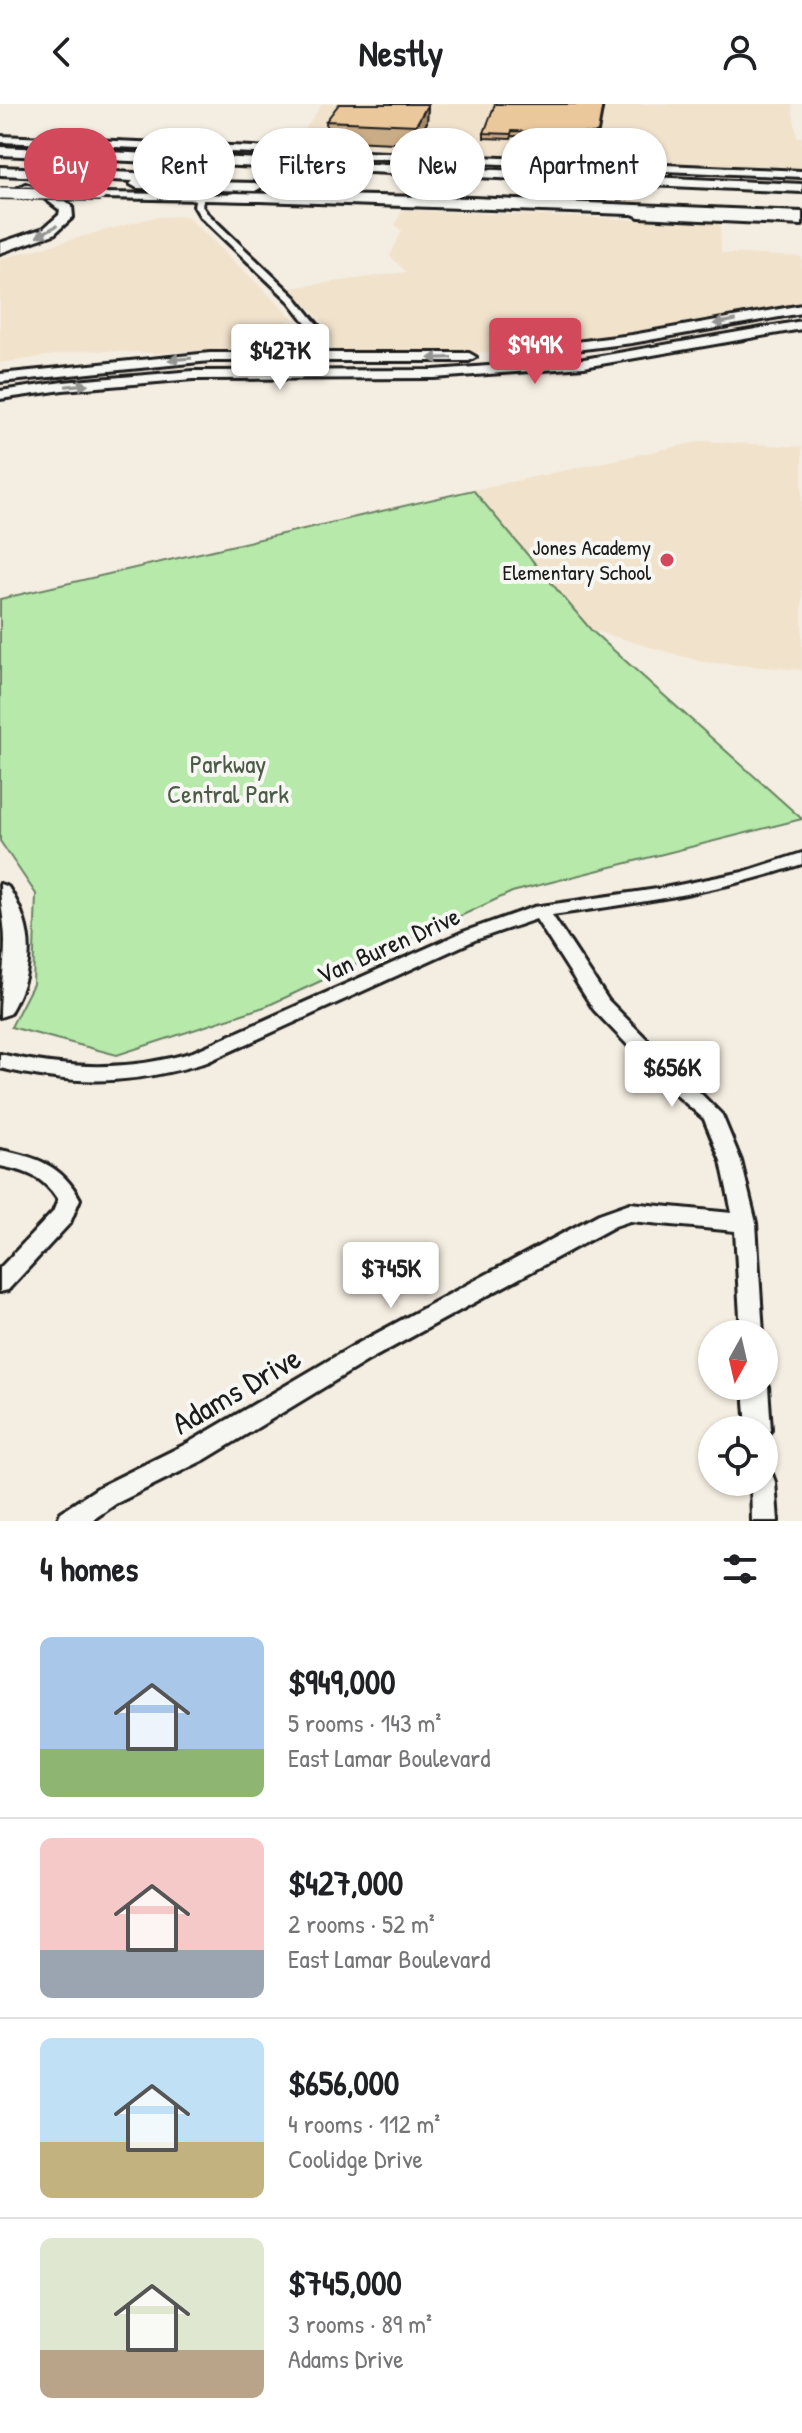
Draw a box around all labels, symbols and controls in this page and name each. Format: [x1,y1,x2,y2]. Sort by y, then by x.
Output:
text: Nestly [359,28,443,77]
icon: back [40,30,84,74]
icon: person [718,30,762,74]
chip: Buy [24,128,117,200]
chip: Rent [133,128,235,200]
chip: Filters [251,128,374,200]
chip: New [390,128,485,200]
chip: Apartment [501,128,667,200]
one-way arrow [36,223,58,237]
one-way arrow [712,317,737,329]
pin: $949K [479,318,591,386]
pin: $427K [224,324,336,392]
text: $949K [507,326,563,361]
text: $427K [249,332,311,367]
one-way arrow [427,351,452,364]
one-way arrow [167,353,192,366]
one-way arrow [65,378,90,391]
place label: Jones Academy Elementary School [503,532,651,587]
marker: Jones Academy Elementary School [658,551,676,569]
park label: Parkway Central Park [167,746,289,811]
street label: Van Buren Drive [311,898,465,992]
pin: $656K [616,1041,728,1109]
text: $656K [643,1049,701,1084]
pin: $745K [335,1242,447,1310]
text: $745K [361,1250,421,1285]
north arrow [698,1320,778,1400]
map controls [698,1320,778,1496]
street label: Adams Drive [164,1336,309,1444]
button: locate [698,1416,778,1496]
text: 4 homes [40,1546,138,1592]
icon: filters [718,1547,762,1591]
text: $949,000 [288,1659,396,1705]
icon: home [104,1669,200,1765]
text: 5 rooms · 143 m² [288,1705,441,1740]
text: East Lamar Boulevard [288,1740,490,1775]
text: $427,000 [288,1860,403,1906]
icon: home [104,1870,200,1966]
text: 2 rooms · 52 m² [288,1906,435,1941]
text: East Lamar Boulevard [288,1941,490,1976]
text: $656,000 [288,2060,399,2106]
icon: home [104,2070,200,2166]
text: 4 rooms · 112 m² [288,2106,440,2141]
text: Coolidge Drive [288,2141,423,2176]
text: $745,000 [288,2260,402,2306]
icon: home [104,2270,200,2366]
text: 3 rooms · 89 m² [288,2306,432,2341]
text: Adams Drive [288,2341,404,2376]

